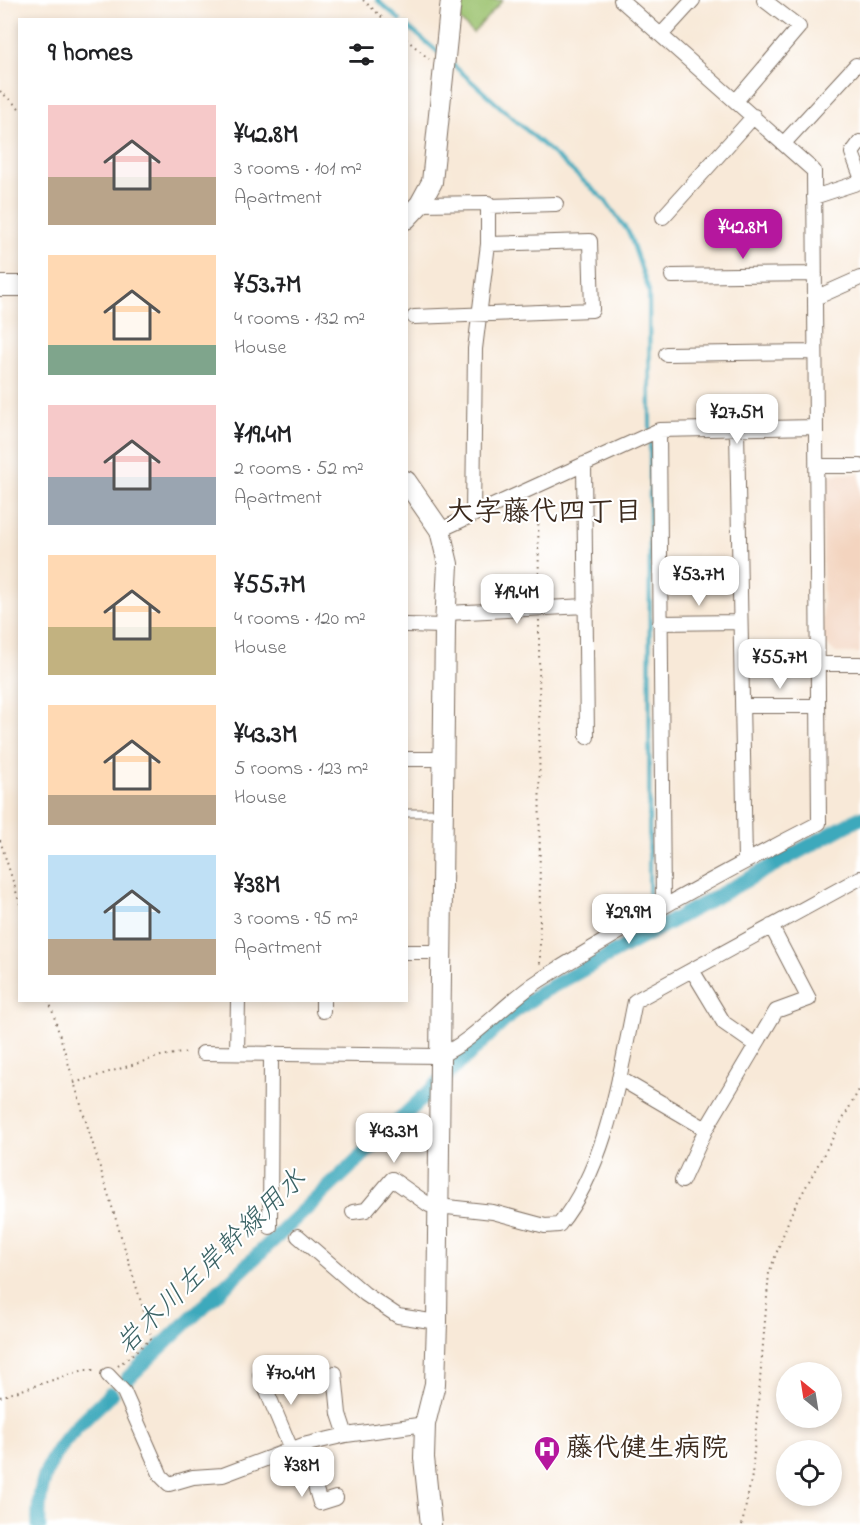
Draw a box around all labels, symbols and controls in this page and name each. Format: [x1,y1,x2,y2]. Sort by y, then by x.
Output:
text: 9 homes [48,35,133,73]
icon: filters [345,38,378,71]
text: ¥42.8M [234,117,299,155]
icon: home [96,129,168,201]
text: 3 rooms · 101 m² [234,155,362,184]
text: Apartment [234,184,322,213]
pin: ¥42.8M [694,209,792,260]
text: ¥42.8M [718,214,768,243]
text: ¥53.7M [234,267,302,305]
icon: home [96,279,168,351]
text: 4 rooms · 132 m² [234,305,365,334]
text: House [234,334,287,363]
pin: ¥27.5M [688,394,786,445]
text: ¥27.5M [710,399,764,428]
text: ¥19.4M [234,417,292,455]
icon: home [96,429,168,501]
text: 2 rooms · 52 m² [234,455,364,484]
text: Apartment [234,484,322,513]
district label: 大字藤代四丁目 [446,493,642,534]
pin: ¥53.7M [650,556,748,607]
text: ¥53.7M [673,561,725,590]
text: ¥55.7M [234,567,306,605]
pin: ¥19.4M [468,574,566,625]
icon: home [96,579,168,651]
text: ¥19.4M [495,579,539,608]
text: 4 rooms · 120 m² [234,605,366,634]
text: House [234,634,287,663]
pin: ¥55.7M [731,639,829,690]
text: ¥55.7M [752,644,808,673]
text: ¥43.3M [234,717,297,755]
icon: home [96,729,168,801]
text: 5 rooms · 123 m² [234,755,368,784]
text: House [234,784,287,813]
text: ¥38M [234,867,280,905]
icon: home [96,879,168,951]
pin: ¥29.9M [580,894,678,945]
text: ¥29.9M [606,899,652,928]
text: 3 rooms · 95 m² [234,905,358,934]
text: Apartment [234,934,322,963]
pin: ¥43.3M [345,1113,443,1164]
text: ¥43.3M [370,1118,418,1147]
water label: 岩木川左岸幹線用水 [107,1161,317,1365]
pin: ¥70.4M [242,1355,340,1406]
text: ¥70.4M [266,1360,316,1389]
north arrow [776,1362,842,1428]
map controls [776,1362,842,1506]
place label: 藤代健生病院 [566,1430,728,1469]
hospital icon: 藤代健生病院 [532,1434,562,1472]
button: locate [776,1440,842,1506]
pin: ¥38M [266,1447,338,1498]
text: ¥38M [284,1452,320,1481]

